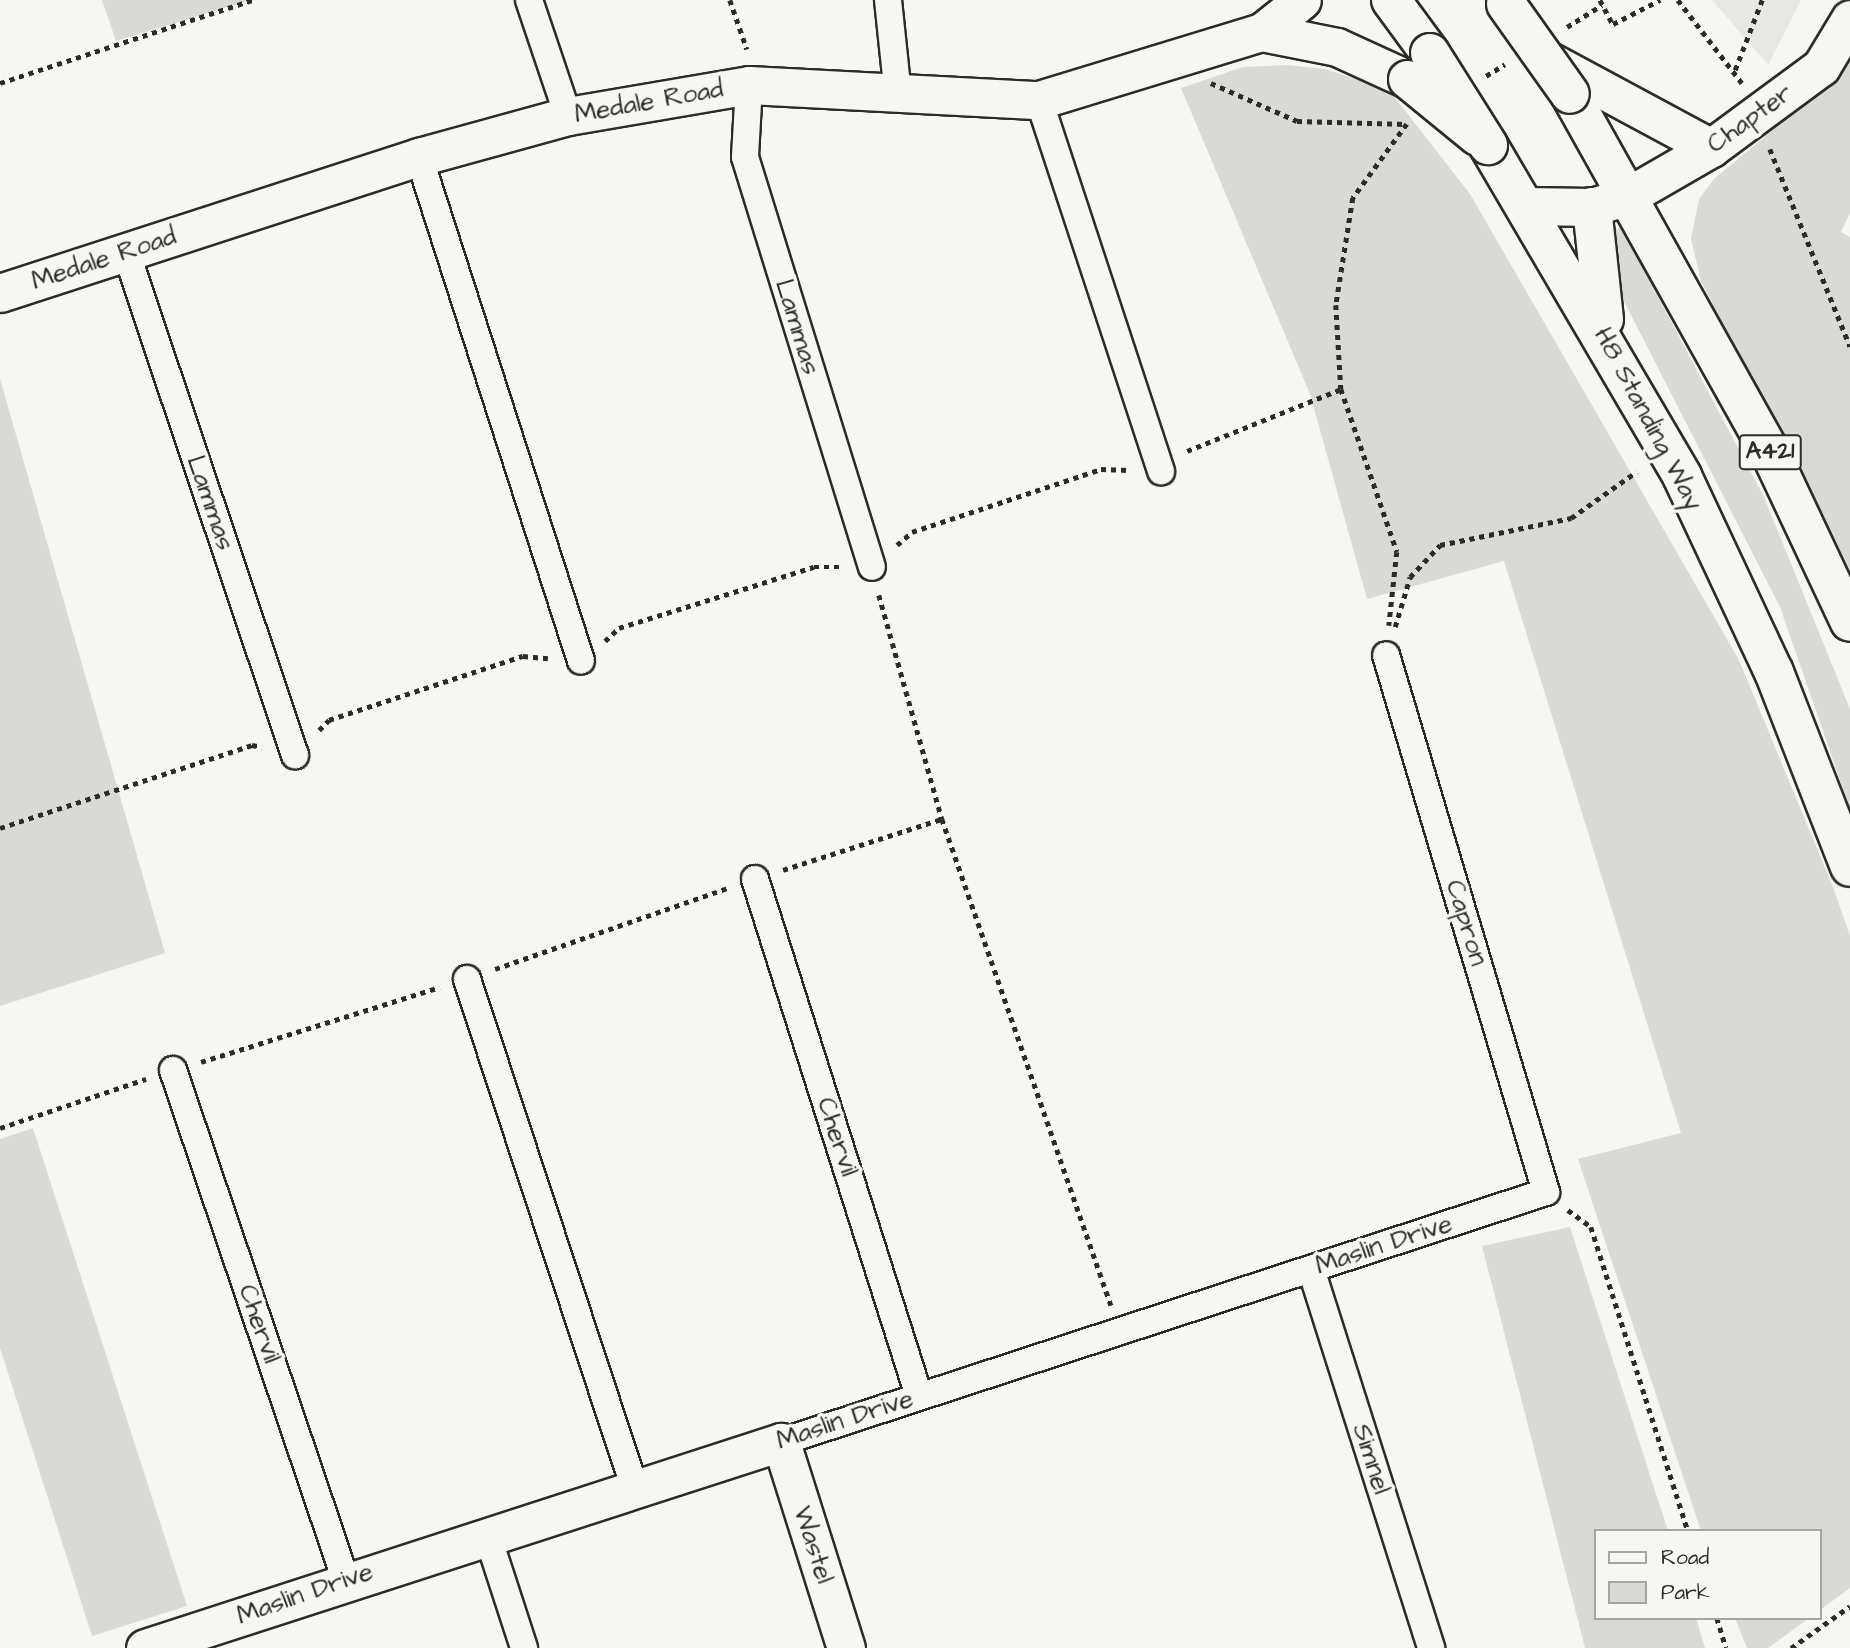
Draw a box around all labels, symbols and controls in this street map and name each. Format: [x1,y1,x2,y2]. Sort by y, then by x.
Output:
street label: Medale Road [572,74,726,130]
street label: Chapter [1701,78,1799,160]
street label: Medale Road [28,221,180,297]
street label: Lammas [768,276,826,378]
street label: H8 Standing Way [1587,322,1709,516]
road number: A421 [1738,432,1802,472]
street label: Lammas [179,452,241,554]
street label: Capron [1438,876,1494,970]
street label: Chervil [810,1094,864,1180]
street label: Maslin Drive [1312,1208,1456,1282]
street label: Chervil [231,1281,287,1367]
street label: Maslin Drive [773,1383,917,1457]
street label: Simnel [1345,1420,1397,1498]
street label: Wastel [786,1502,840,1588]
legend [1594,1529,1822,1620]
text: Road [1661,1543,1709,1572]
street label: Maslin Drive [233,1556,377,1632]
text: Park [1661,1578,1710,1607]

